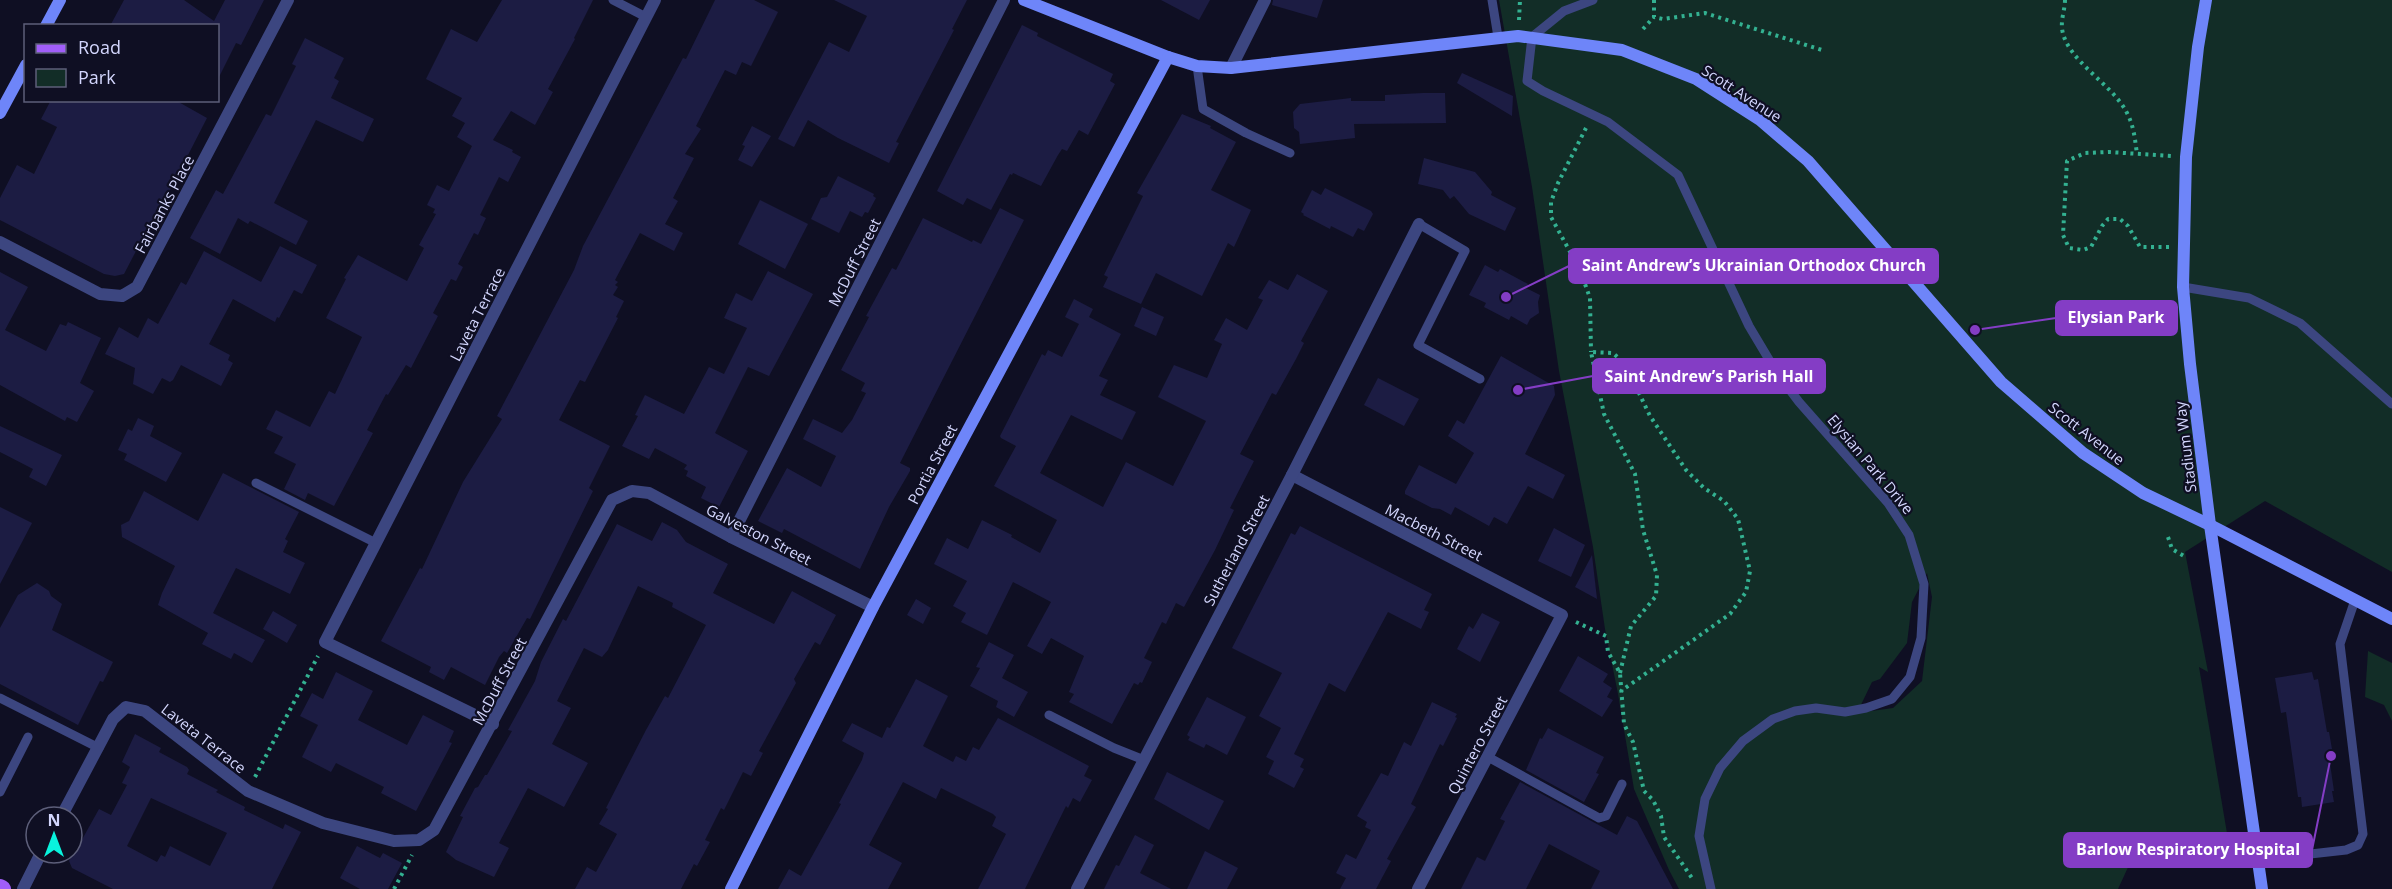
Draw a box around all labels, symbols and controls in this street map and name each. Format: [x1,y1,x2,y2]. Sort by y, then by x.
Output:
legend [24,24,219,102]
text: Road [78,35,121,59]
street label: Scott Avenue [1698,60,1786,126]
text: Park [78,65,116,89]
street label: Fairbanks Place [130,151,198,257]
street label: McDuff Street [823,214,885,310]
callout: Saint Andrew’s Ukrainian Orthodox Church [1569,249,1938,283]
text: Saint Andrew’s Ukrainian Orthodox Church [1582,254,1926,276]
street label: Laveta Terrace [445,264,509,364]
callout: Elysian Park [2056,301,2177,335]
text: Elysian Park [2067,306,2165,328]
callout: Saint Andrew’s Parish Hall [1593,359,1825,393]
text: Saint Andrew’s Parish Hall [1605,365,1813,387]
street label: Scott Avenue [2045,397,2129,469]
street label: Stadium Way [2169,400,2201,494]
street label: Elysian Park Drive [1823,410,1919,518]
street label: Portia Street [903,421,961,507]
street label: Sutherland Street [1198,491,1274,609]
street label: Galveston Street [703,499,815,569]
street label: Macbeth Street [1382,499,1486,565]
street label: McDuff Street [467,634,531,728]
street label: Quintero Street [1443,692,1511,798]
street label: Laveta Terrace [157,699,251,777]
north arrow [24,805,84,865]
text: N [47,809,61,831]
callout: Barlow Respiratory Hospital [2064,833,2312,867]
text: Barlow Respiratory Hospital [2076,838,2300,860]

